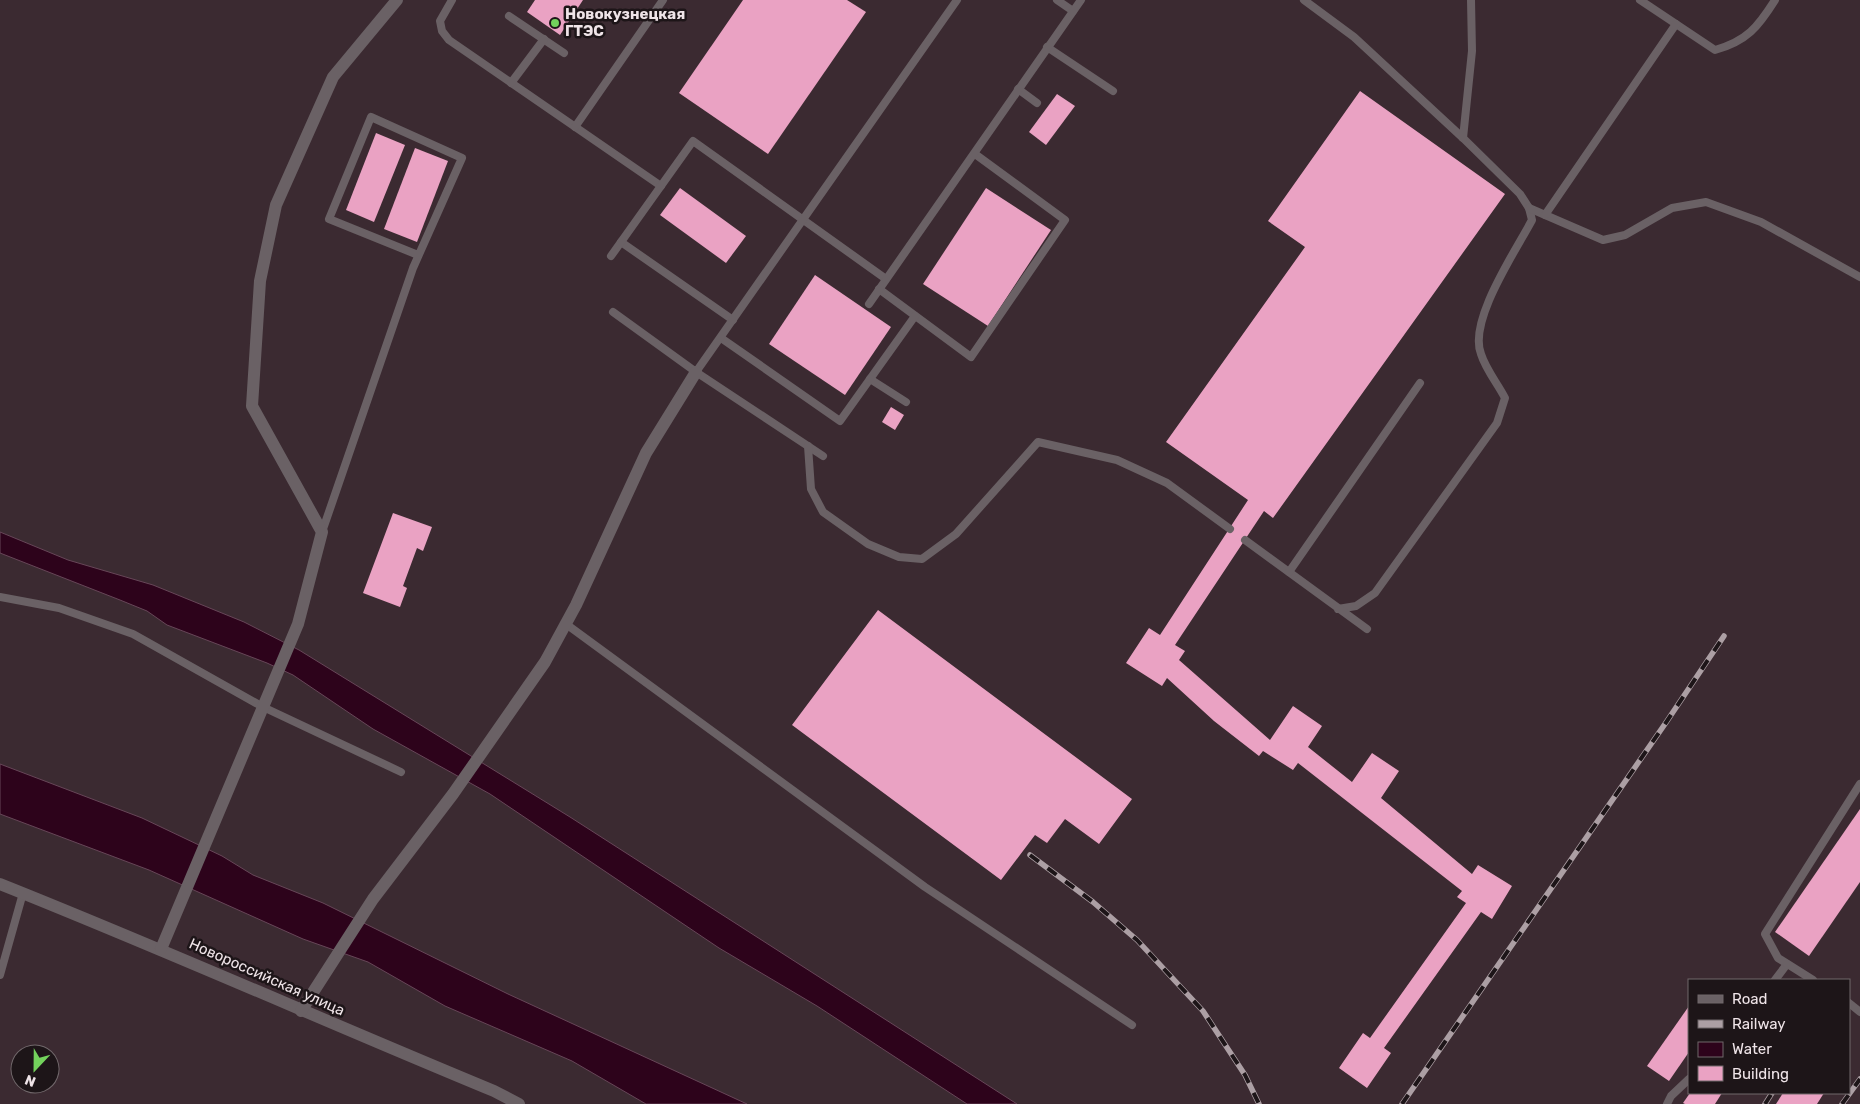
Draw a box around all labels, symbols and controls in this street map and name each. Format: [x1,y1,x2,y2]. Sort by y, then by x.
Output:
place label: Новокузнецкая ГТЭС [565,5,685,40]
marker: Новокузнецкая ГТЭС [549,17,561,29]
street label: Новороссийская улица [186,935,348,1019]
legend [1688,979,1850,1094]
text: Road [1732,990,1768,1008]
text: Railway [1732,1015,1786,1033]
text: Water [1732,1040,1772,1058]
north arrow [10,1044,60,1094]
text: Building [1732,1065,1789,1083]
text: N [22,1071,38,1090]

